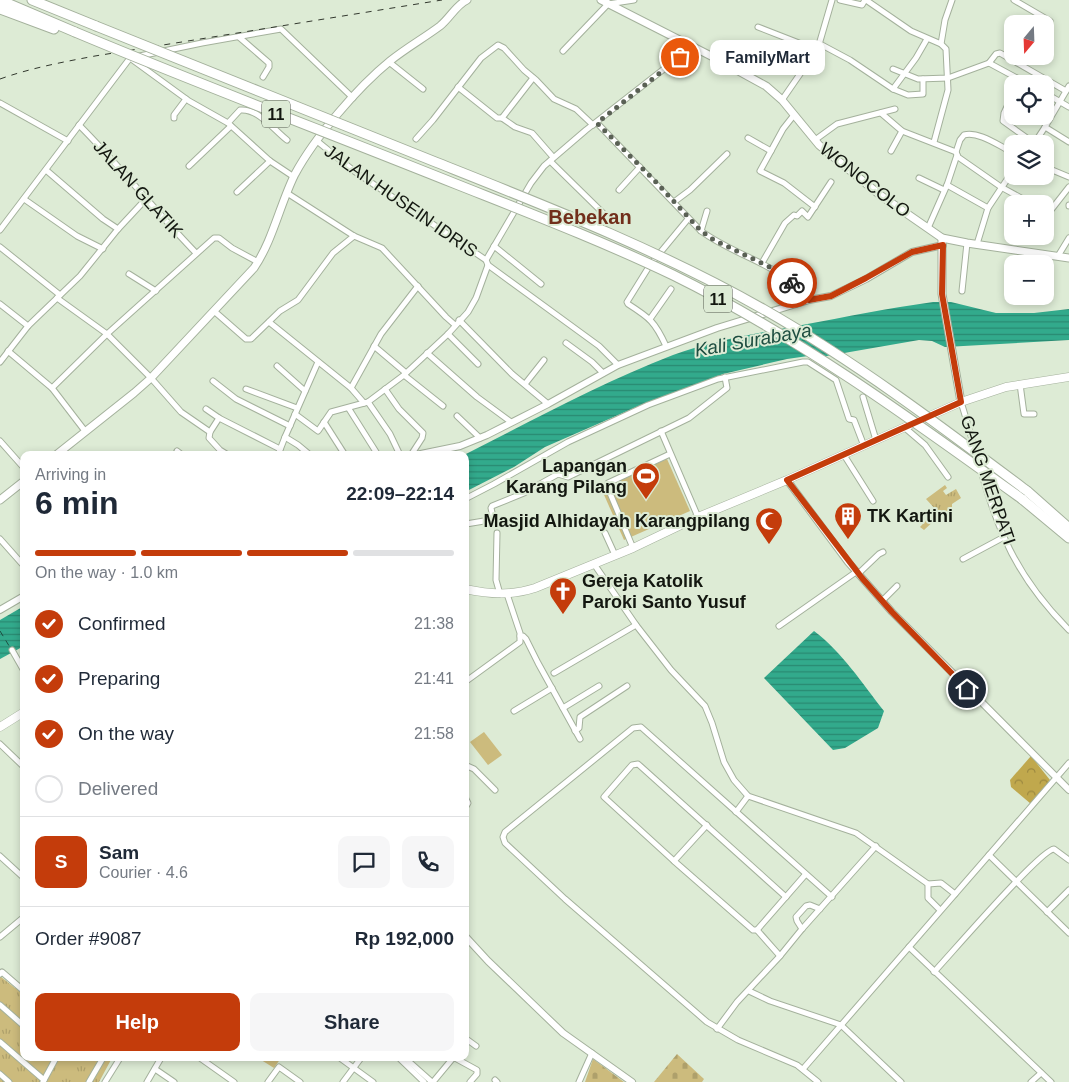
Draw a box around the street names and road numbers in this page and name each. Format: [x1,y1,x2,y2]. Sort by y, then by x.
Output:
road number: 11 [262,100,290,128]
street label: JALAN GLATIK [89,136,187,242]
street label: WONOCOLO [816,139,914,221]
street label: JALAN HUSEIN IDRIS [321,141,481,261]
road number: 11 [704,286,732,312]
street label: GANG MERPATI [957,413,1019,547]

